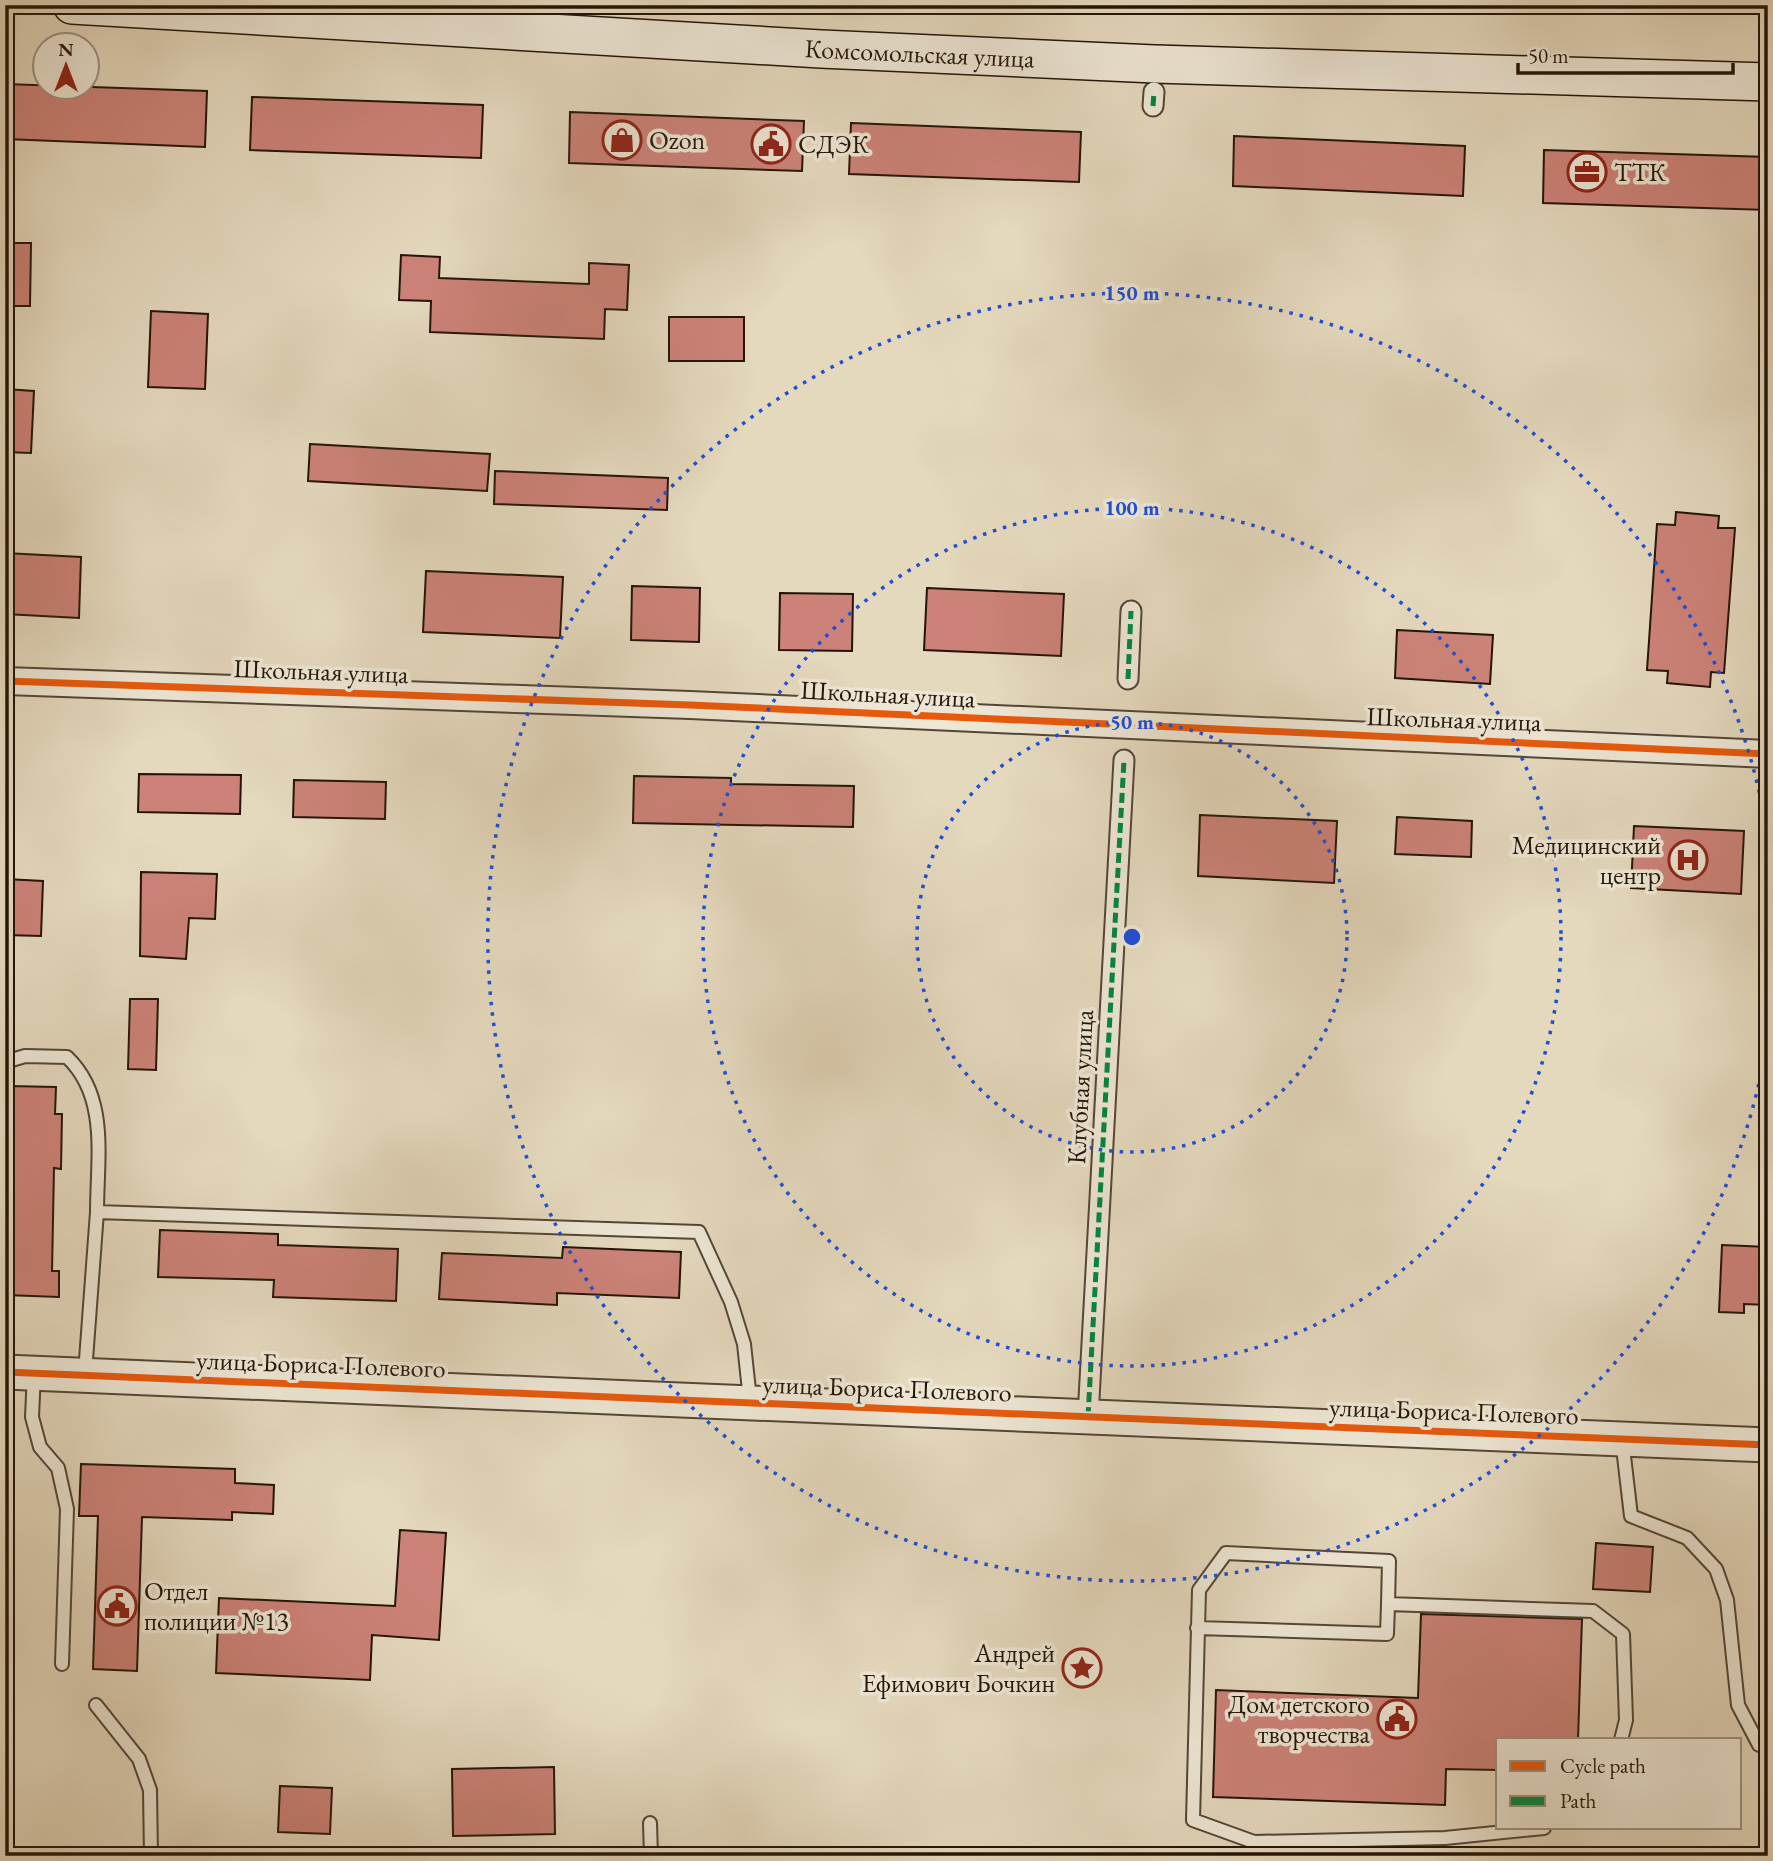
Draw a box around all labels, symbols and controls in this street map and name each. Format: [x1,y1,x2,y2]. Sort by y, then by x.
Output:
street label: Комсомольская улица [804,31,1036,76]
north arrow [32,32,102,102]
scale bar [1518,32,1733,76]
text: N [58,37,74,62]
text: 50 m [1528,42,1569,69]
shop icon: Ozon [601,119,643,161]
place label: Ozon [649,123,706,157]
public building icon: СДЭК [750,123,792,165]
place label: СДЭК [798,127,870,161]
office icon: ТТК [1566,151,1608,193]
place label: ТТК [1614,155,1667,189]
text: 150 m [1104,279,1160,306]
text: 100 m [1104,494,1160,521]
street label: Школьная улица [233,651,410,691]
street label: Школьная улица [800,672,977,716]
street label: Школьная улица [1366,699,1543,739]
text: 50 m [1110,708,1154,735]
place label: Медицинский центр [1512,828,1661,892]
hospital icon: Медицинский центр [1667,839,1709,881]
centre of rings [1120,925,1144,949]
street label: Клубная улица [1059,1008,1101,1165]
street label: улица Бориса Полевого [196,1343,446,1385]
street label: улица Бориса Полевого [762,1367,1012,1409]
street label: улица Бориса Полевого [1329,1390,1579,1432]
place label: Отдел полиции №13 [144,1574,289,1638]
public building icon: Отдел полиции №13 [96,1585,138,1627]
place label: Андрей Ефимович Бочкин [862,1636,1055,1700]
place icon: Андрей Ефимович Бочкин [1061,1647,1103,1689]
place label: Дом детского творчества [1228,1687,1371,1751]
public building icon: Дом детского творчества [1376,1698,1418,1740]
legend [1496,1738,1742,1829]
text: Cycle path [1560,1752,1646,1779]
text: Path [1560,1787,1597,1814]

